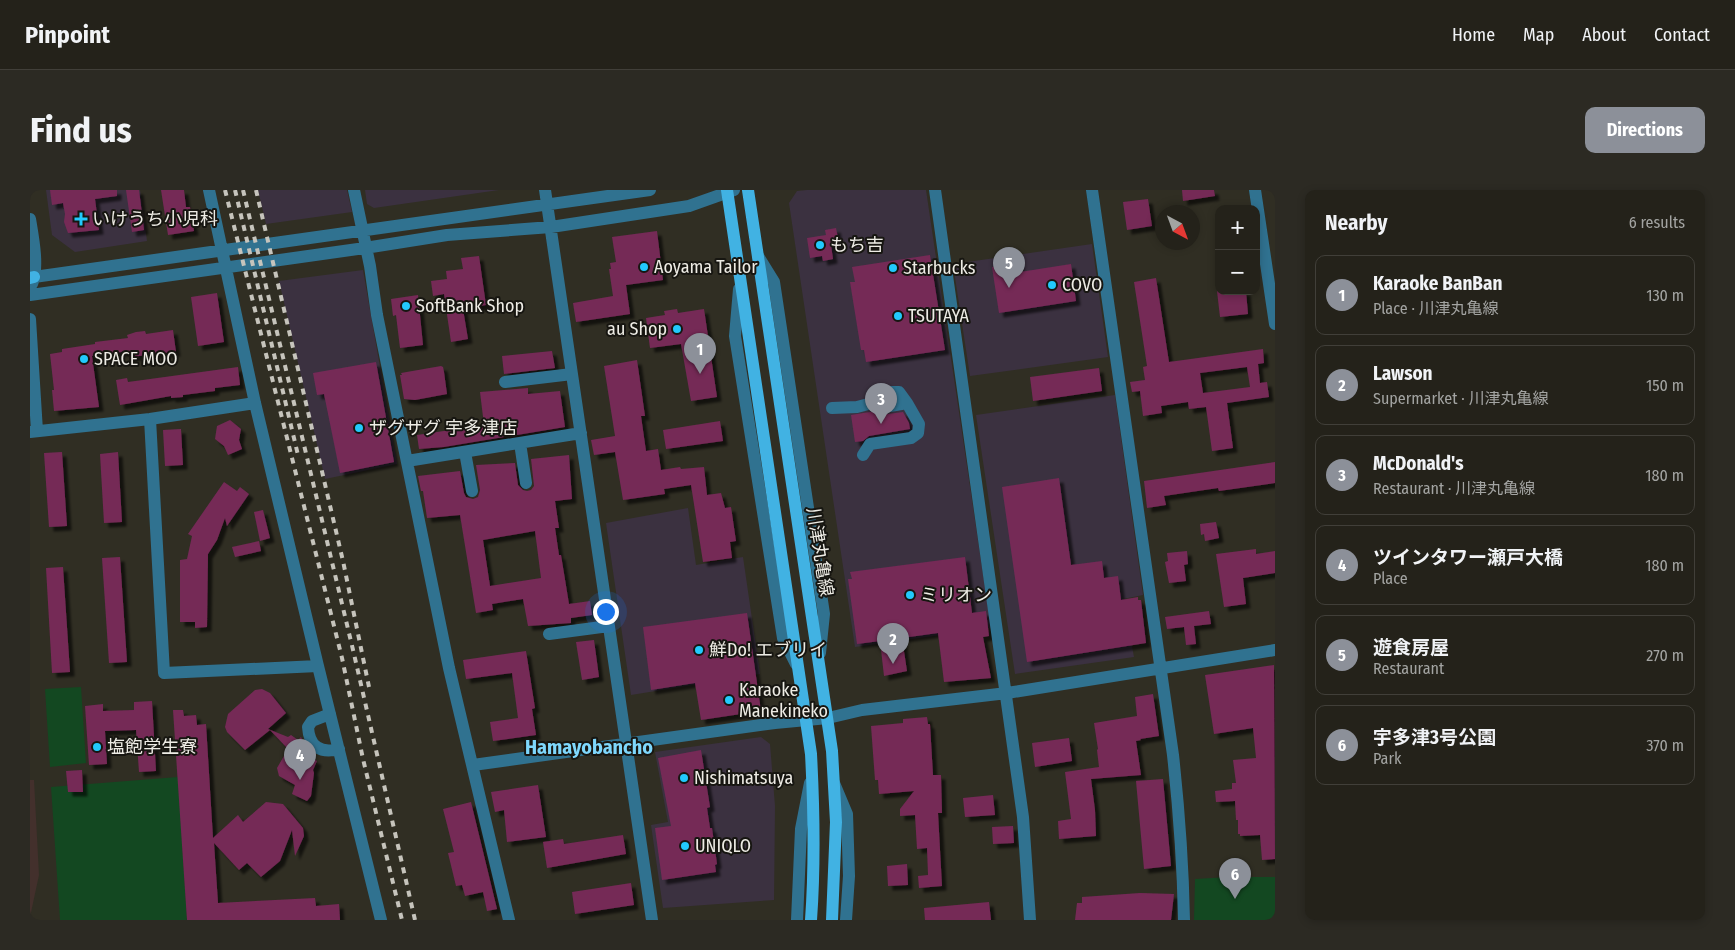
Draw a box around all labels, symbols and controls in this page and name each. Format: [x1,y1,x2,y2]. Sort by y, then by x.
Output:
text: Pinpoint [25,21,110,49]
text: Home [1452,24,1495,46]
text: Map [1523,24,1554,46]
text: About [1582,24,1626,46]
text: Contact [1654,24,1710,46]
button: Directions [1585,107,1705,153]
text: Find us [30,109,132,151]
north arrow [1155,205,1200,250]
map controls [1215,205,1260,295]
button: + [1215,205,1260,250]
place label: いけうち小児科 [92,208,218,230]
text: Nearby [1325,210,1387,236]
marker: いけうち小児科 [74,212,88,226]
text: 6 results [1629,213,1685,232]
place label: もち吉 [830,234,884,256]
marker: もち吉 [814,239,826,251]
pin: 5 [993,247,1025,288]
button: − [1215,250,1260,295]
place label: Aoyama Tailor [654,256,758,278]
place label: Starbucks [903,257,976,279]
marker: Aoyama Tailor [638,261,650,273]
marker: Starbucks [887,262,899,274]
text: Karaoke BanBan [1373,272,1502,295]
place label: COVO [1062,274,1102,296]
marker: COVO [1046,279,1058,291]
text: 1 [1339,286,1345,305]
text: 130 m [1646,286,1684,305]
place label: SoftBank Shop [416,295,524,317]
text: Place · 川津丸亀線 [1373,299,1499,318]
marker: SoftBank Shop [400,300,412,312]
place label: TSUTAYA [908,305,970,327]
marker: TSUTAYA [892,310,904,322]
place label: au Shop [607,318,667,340]
marker: au Shop [671,323,683,335]
pin: 1 [684,333,716,374]
place label: SPACE MOO [94,348,178,370]
marker: SPACE MOO [78,353,90,365]
text: Lawson [1373,362,1433,385]
text: 2 [1338,376,1346,395]
text: 150 m [1646,376,1684,395]
pin: 3 [865,383,897,424]
text: Supermarket · 川津丸亀線 [1373,389,1548,408]
place label: ザグザグ 宇多津店 [369,417,517,439]
marker: ザグザグ 宇多津店 [353,422,365,434]
text: McDonald's [1373,452,1463,475]
text: 3 [1338,466,1346,485]
text: 180 m [1645,466,1684,485]
text: Restaurant · 川津丸亀線 [1373,479,1535,498]
street label: 川津丸亀線 [802,506,838,598]
text: ツインタワー瀬戸大橋 [1373,546,1563,569]
text: 4 [1338,556,1346,575]
text: 180 m [1645,556,1684,575]
text: Place [1373,569,1408,588]
place label: ミリオン [920,584,992,606]
marker: ミリオン [904,589,916,601]
your location [593,599,619,625]
pin: 2 [877,623,909,664]
text: 遊食房屋 [1373,636,1449,659]
place label: 鮮Do! エブリイ [709,639,827,661]
marker: 鮮Do! エブリイ [693,644,705,656]
text: 5 [1338,646,1346,665]
text: 270 m [1646,646,1684,665]
text: Restaurant [1373,659,1444,678]
place label: Karaoke Manekineko [739,679,828,722]
marker: Karaoke Manekineko [723,694,735,706]
text: 宇多津3号公園 [1373,726,1496,749]
district label: Hamayobancho [525,735,653,759]
place label: 塩飽学生寮 [107,736,197,758]
text: 6 [1338,736,1346,755]
text: 370 m [1646,736,1684,755]
pin: 4 [284,739,316,780]
marker: 塩飽学生寮 [91,741,103,753]
text: Park [1373,749,1401,768]
place label: Nishimatsuya [694,767,794,789]
marker: Nishimatsuya [678,772,690,784]
place label: UNIQLO [695,835,751,857]
marker: UNIQLO [679,840,691,852]
pin: 6 [1219,858,1251,899]

